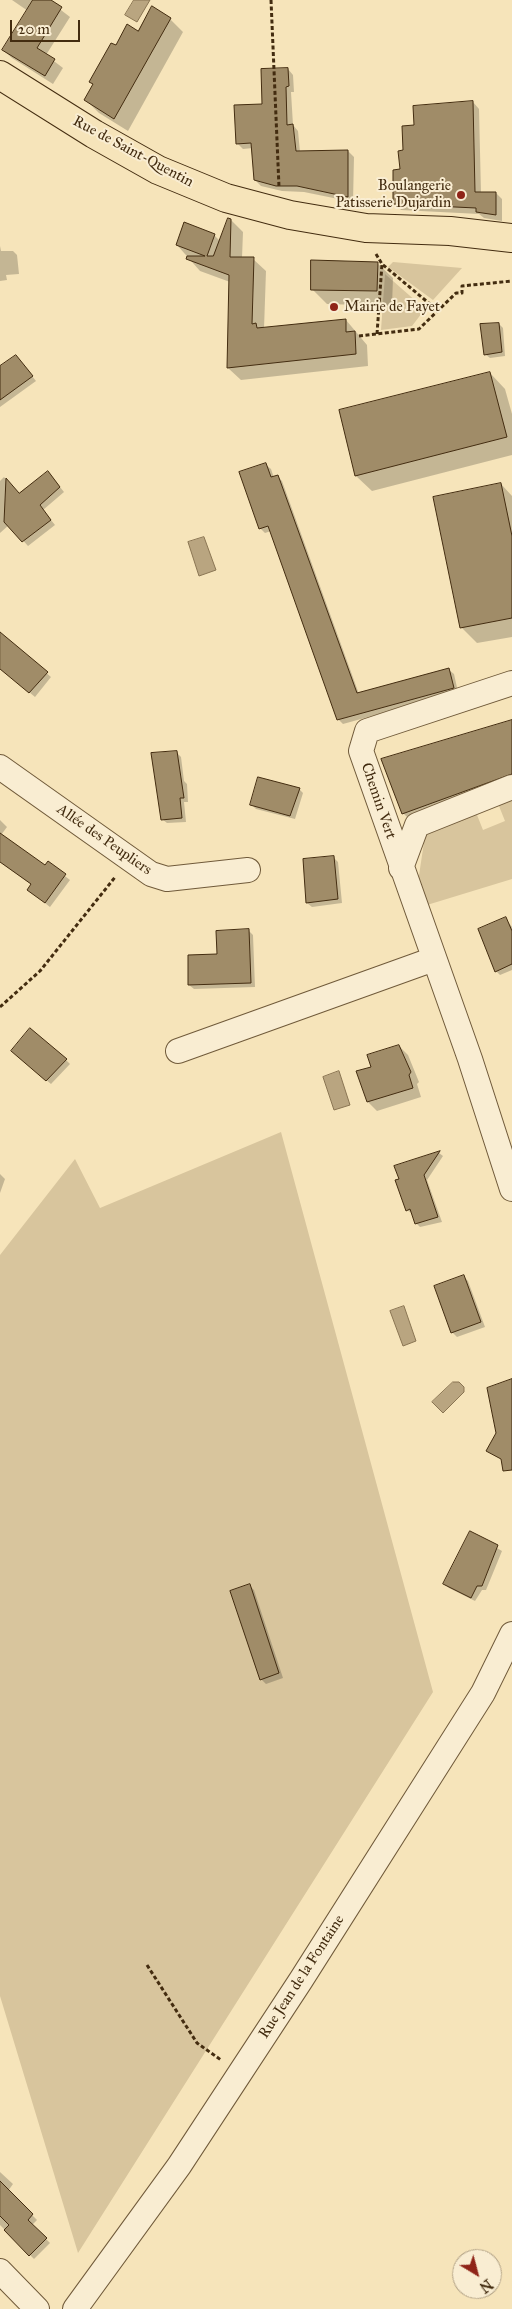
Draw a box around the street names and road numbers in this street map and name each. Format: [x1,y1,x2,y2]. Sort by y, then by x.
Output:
street label: Rue de Saint-Quentin [70,113,196,191]
street label: Chemin Vert [357,761,399,841]
street label: Allée des Peupliers [53,801,155,879]
street label: Rue Jean de la Fontaine [255,1912,349,2042]

